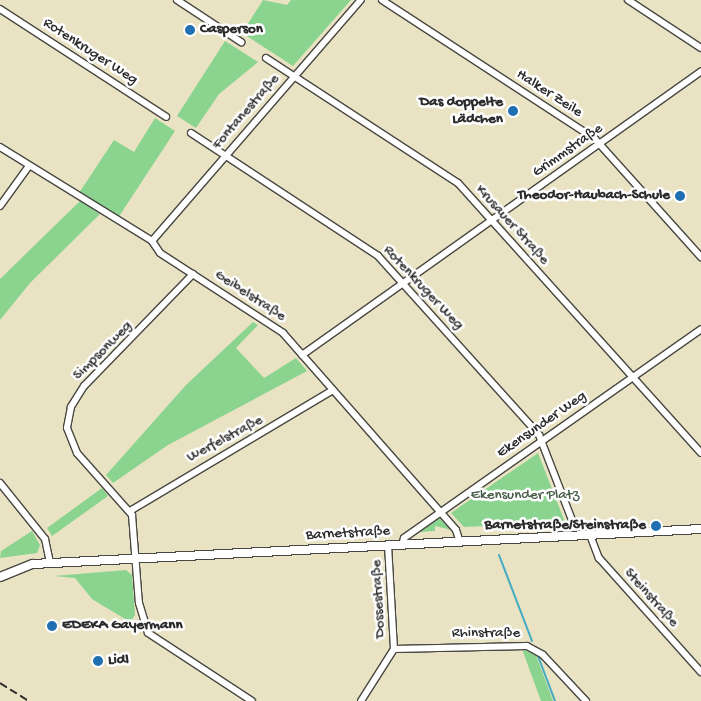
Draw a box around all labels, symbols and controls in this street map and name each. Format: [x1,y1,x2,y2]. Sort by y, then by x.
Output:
street label: Rotenkruger Weg [39,15,141,89]
place label: Casperson [200,21,263,39]
marker: Casperson [184,24,196,36]
street label: Halker Zeile [513,66,585,122]
street label: Fontanestraße [208,71,284,153]
place label: Das doppelte Lädchen [420,93,503,128]
marker: Das doppelte Lädchen [507,105,519,117]
street label: Grimmstraße [529,120,607,182]
street label: Krusauer Straße [471,181,553,269]
place label: Theodor-Haubach-Schule [518,187,670,205]
marker: Theodor-Haubach-Schule [674,190,686,202]
street label: Rotenkruger Weg [379,242,467,334]
street label: Geibelstraße [211,266,289,326]
street label: Simpsonweg [70,318,136,384]
street label: Ekensunder Weg [494,388,590,462]
street label: Werfelstraße [184,411,266,467]
park label: Ekensunder Platz [471,487,579,505]
place label: Barnetstraße/Steinstraße [485,517,646,535]
marker: Barnetstraße/Steinstraße [650,520,662,532]
street label: Barnetstraße [305,523,391,545]
street label: Dossestraße [368,559,390,639]
street label: Steinstraße [620,565,682,631]
place label: EDEKA Gayermann [62,617,183,635]
marker: EDEKA Gayermann [46,620,58,632]
street label: Rhinstraße [452,625,520,643]
place label: Lidl [108,652,129,670]
marker: Lidl [92,655,104,667]

